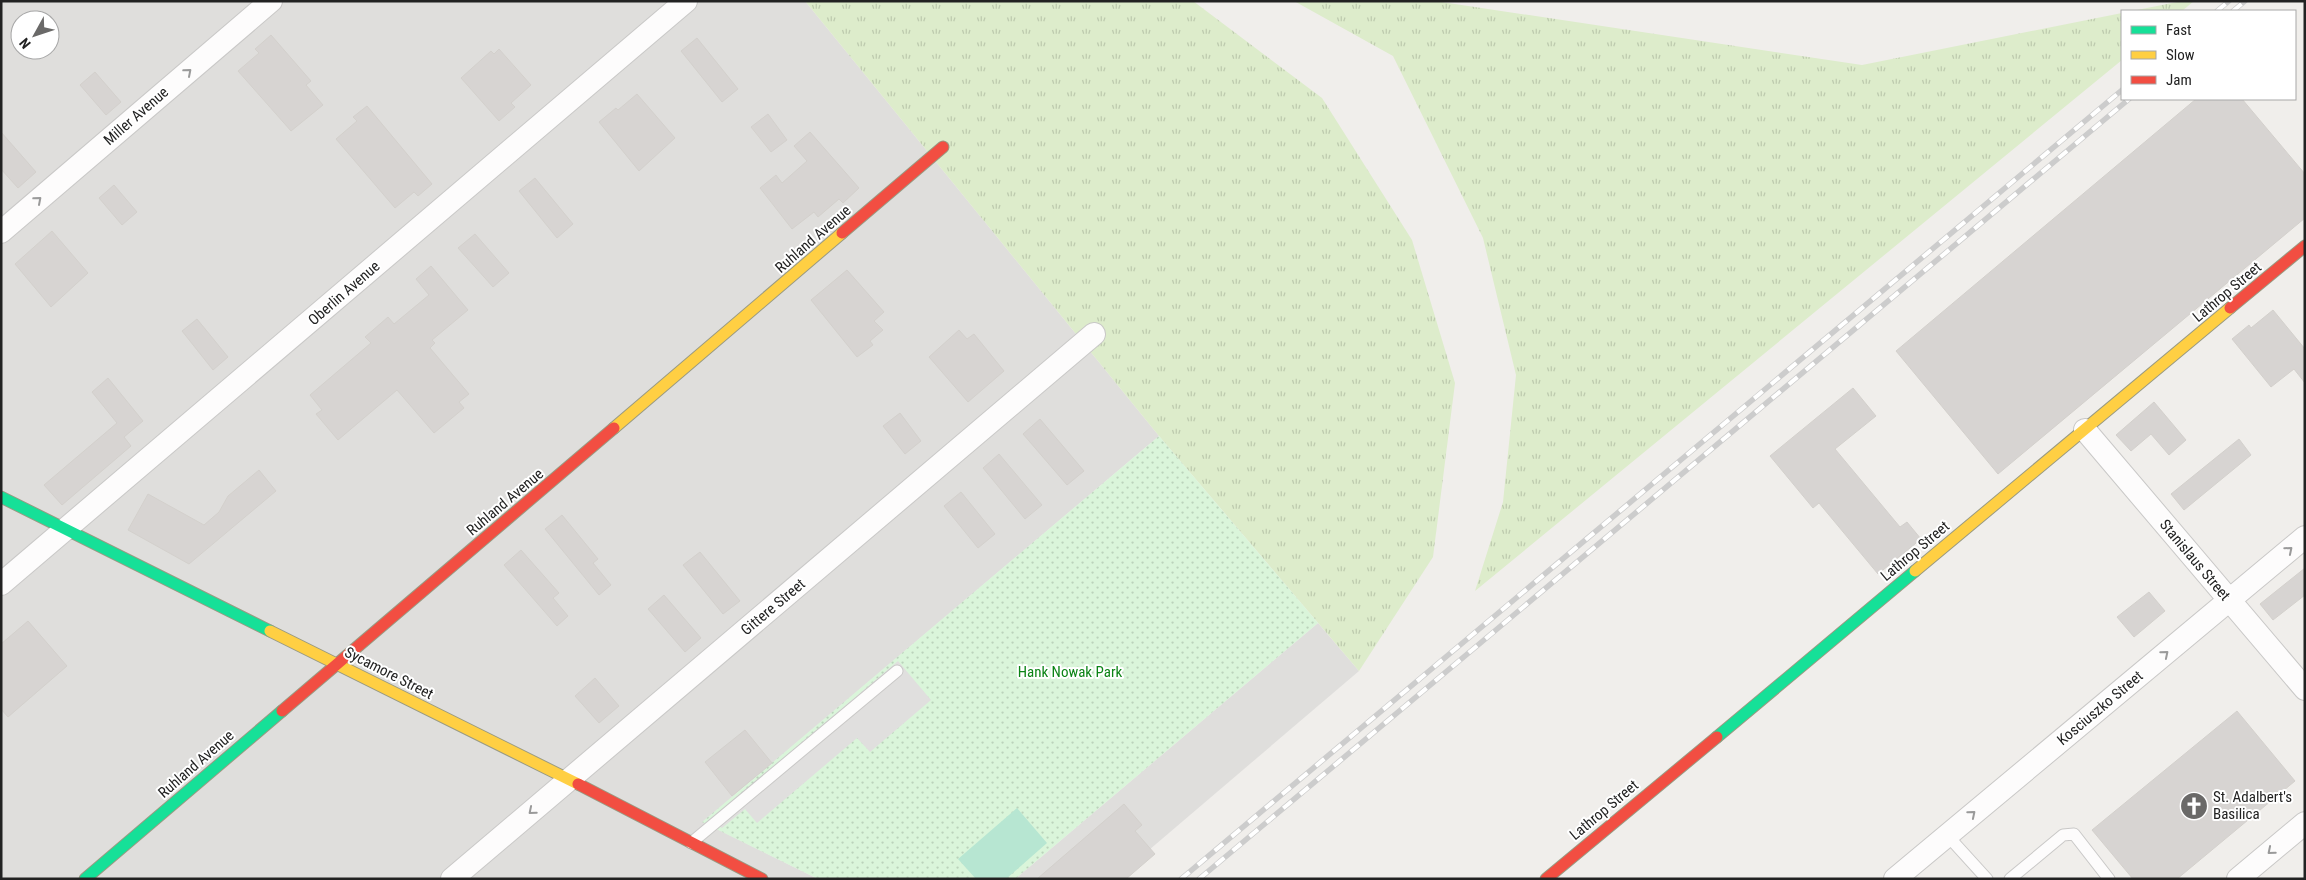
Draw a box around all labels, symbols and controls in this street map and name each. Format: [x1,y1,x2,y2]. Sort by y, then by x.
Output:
north arrow [10,10,60,60]
legend [2121,10,2296,100]
text: Fast [2166,21,2191,39]
text: N [16,35,34,52]
text: Slow [2166,46,2195,64]
one-way arrow [183,68,192,77]
text: Jam [2166,71,2192,89]
street label: Miller Avenue [100,83,172,149]
one-way arrow [33,197,42,206]
street label: Ruhland Avenue [771,201,855,277]
street label: Oberlin Avenue [305,257,383,329]
street label: Lathrop Street [2189,258,2265,326]
street label: Ruhland Avenue [463,465,547,539]
street label: Stanislaus Street [2156,516,2234,604]
street label: Lathrop Street [1877,517,1953,585]
one-way arrow [2284,546,2293,555]
street label: Gittere Street [737,575,809,639]
street label: Sycamore Street [342,643,436,703]
one-way arrow [2159,650,2168,659]
park label: Hank Nowak Park [1018,663,1123,681]
street label: Kosciuszko Street [2054,667,2146,749]
street label: Ruhland Avenue [154,726,238,802]
street label: Lathrop Street [1566,776,1642,844]
place label: St. Adalbert's Basilica [2213,788,2292,823]
church icon: St. Adalbert's Basilica [2179,791,2209,821]
one-way arrow [528,806,537,815]
one-way arrow [1967,810,1976,819]
one-way arrow [2268,845,2277,853]

